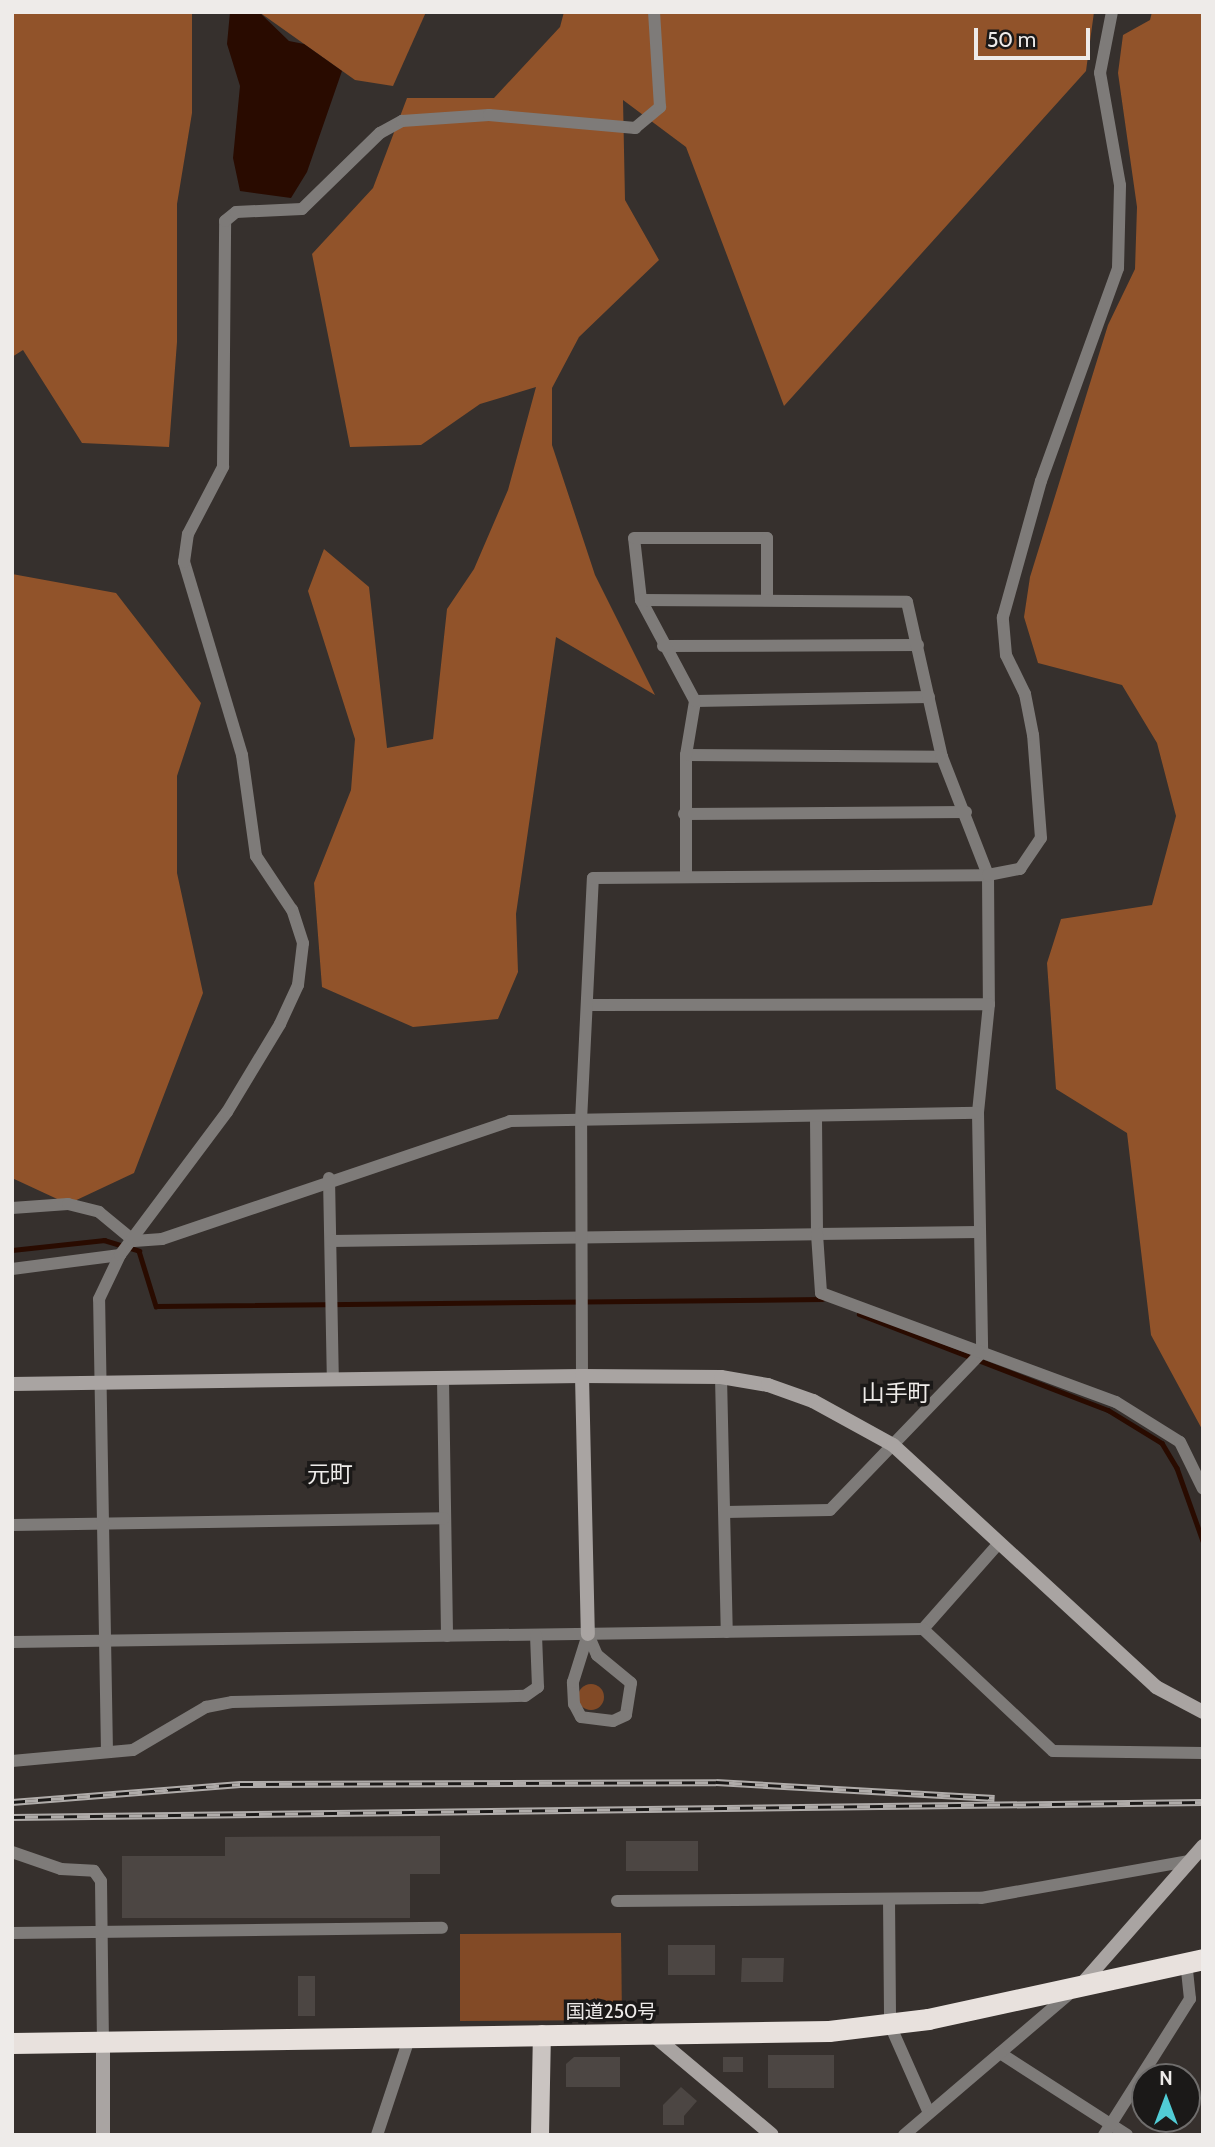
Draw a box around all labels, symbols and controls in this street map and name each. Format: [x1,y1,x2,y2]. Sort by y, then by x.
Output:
scale bar [977,14,1092,58]
text: 50 m [987,27,1036,52]
district label: 山手町 [862,1379,930,1407]
district label: 元町 [307,1460,353,1488]
street label: 国道250号 [566,2001,656,2023]
north arrow [1131,2063,1201,2133]
text: N [1159,2067,1173,2090]

